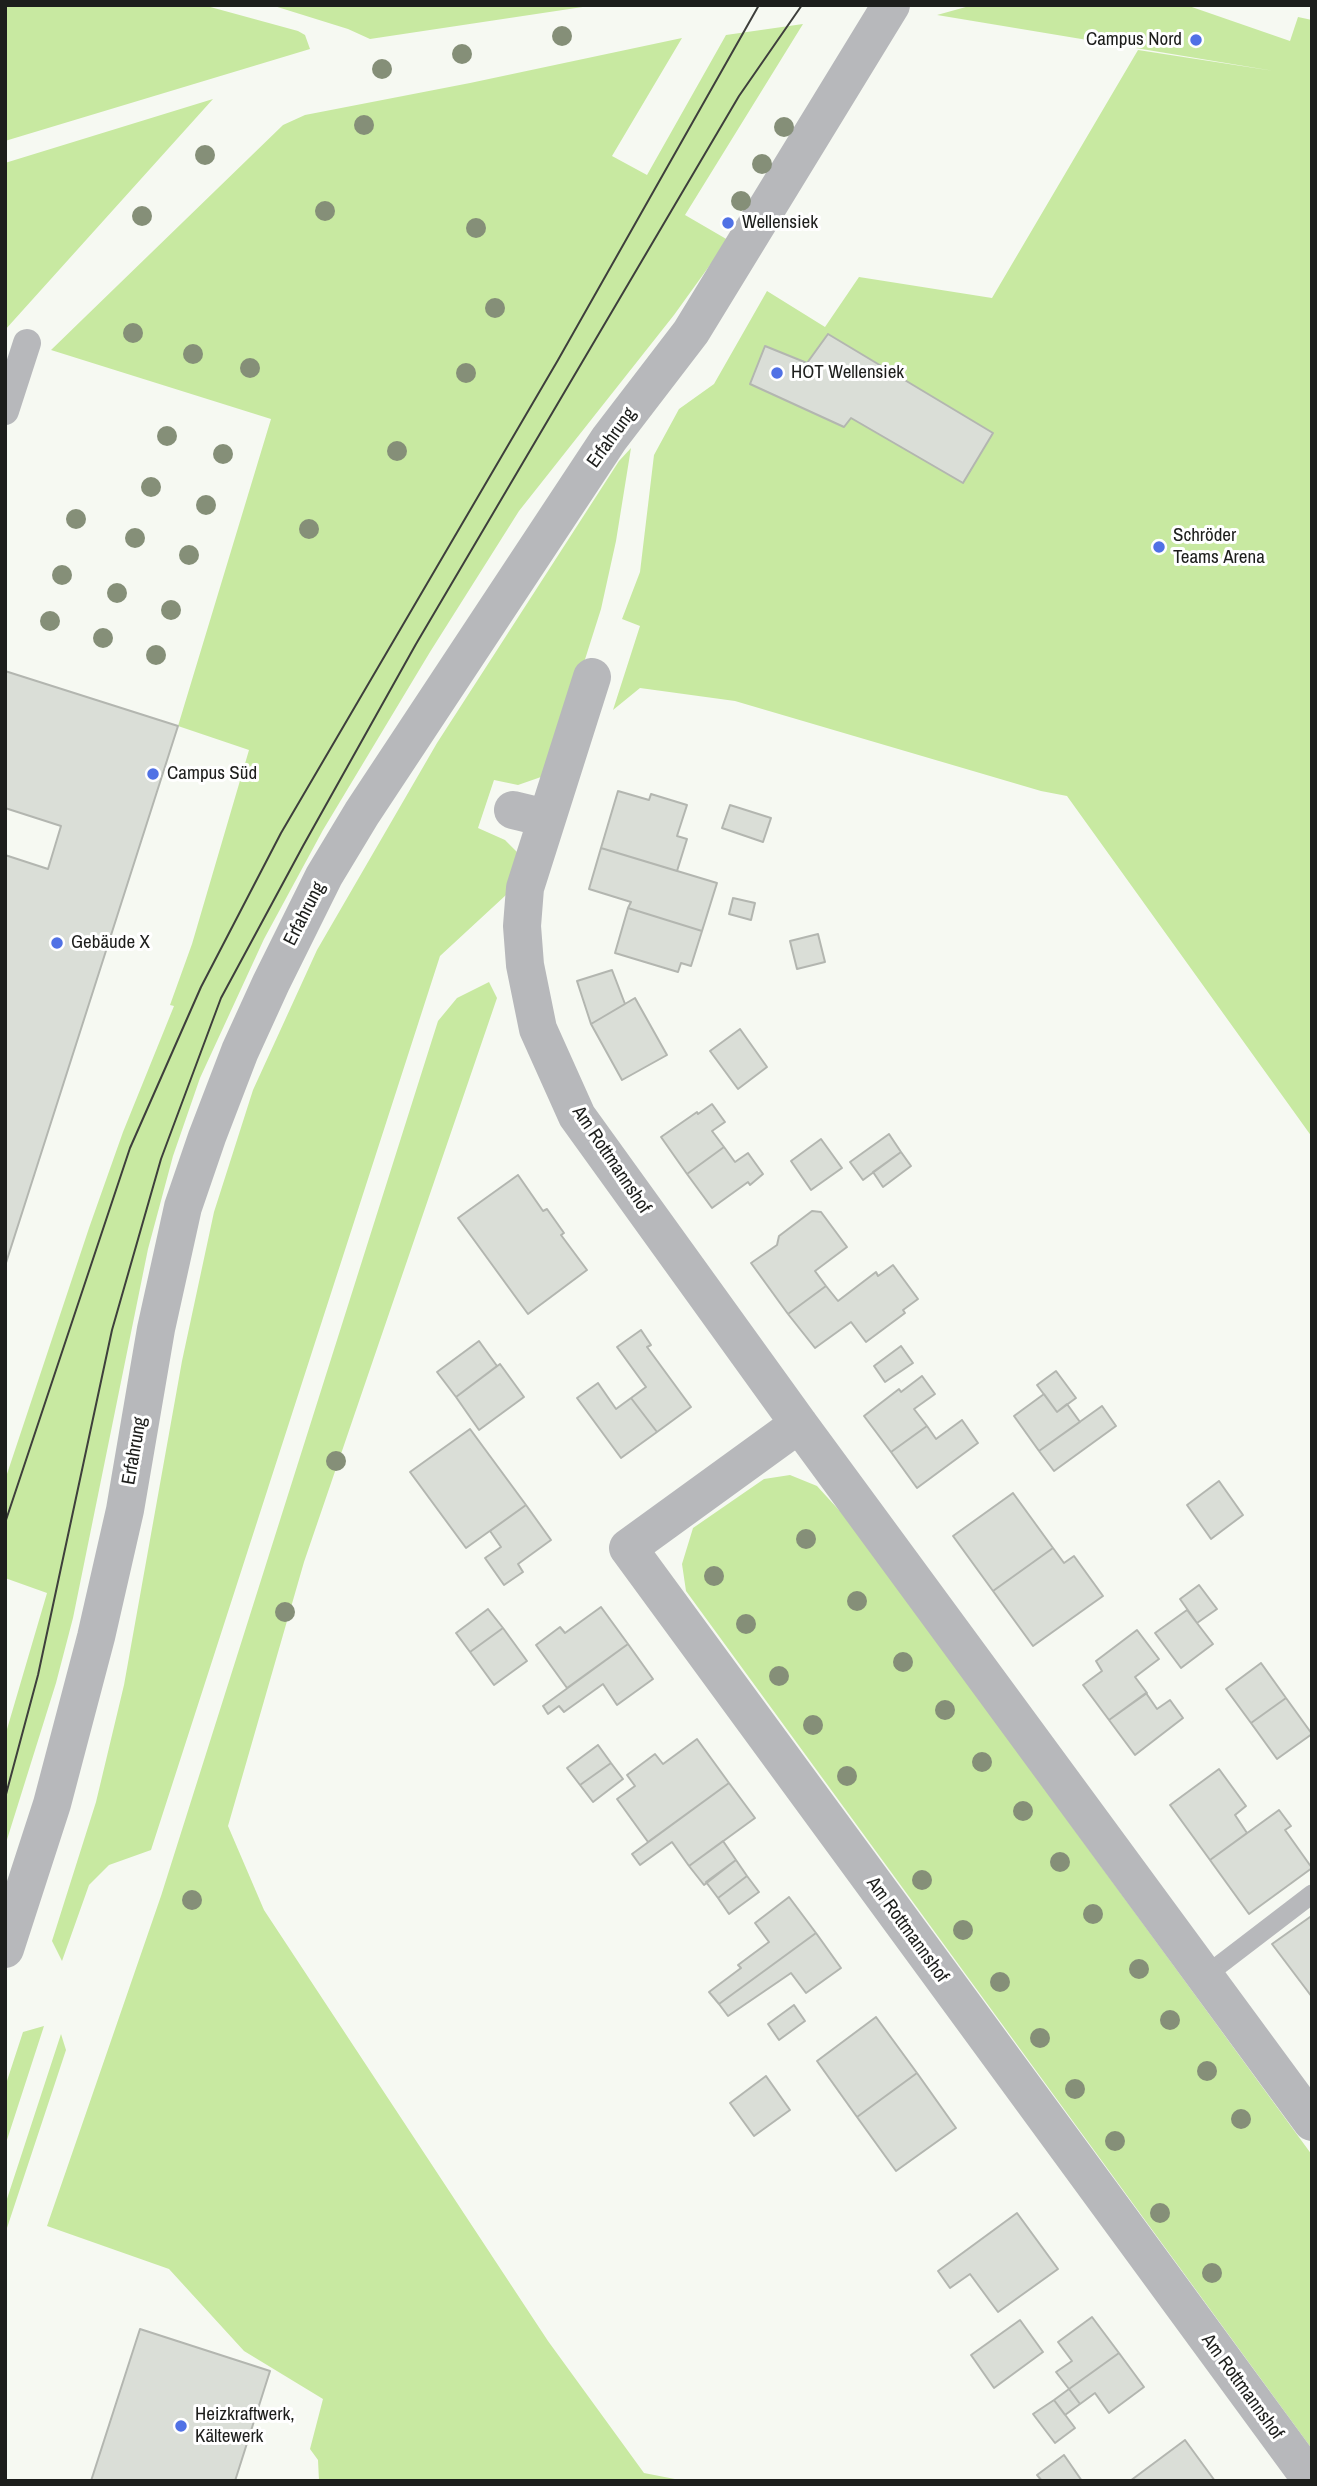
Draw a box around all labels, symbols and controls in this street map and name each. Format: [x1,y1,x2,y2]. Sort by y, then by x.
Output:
place label: Campus Nord [1086,29,1182,51]
marker: Campus Nord [1188,32,1204,48]
place label: Wellensiek [742,212,818,234]
marker: Wellensiek [720,215,736,231]
place label: HOT Wellensiek [791,362,904,384]
marker: HOT Wellensiek [769,365,785,381]
street label: Erfahrung [583,404,641,472]
place label: Schröder Teams Arena [1173,525,1265,569]
marker: Schröder Teams Arena [1151,539,1167,555]
place label: Campus Süd [167,763,257,785]
marker: Campus Süd [145,766,161,782]
street label: Erfahrung [279,878,331,950]
place label: Gebäude X [71,932,150,954]
marker: Gebäude X [49,935,65,951]
street label: Am Rottmannshof [567,1102,655,1218]
street label: Erfahrung [118,1415,152,1487]
street label: Am Rottmannshof [861,1873,953,1987]
street label: Am Rottmannshof [1196,2330,1288,2444]
place label: Heizkraftwerk, Kältewerk [195,2404,295,2448]
marker: Heizkraftwerk, Kältewerk [173,2418,189,2434]

